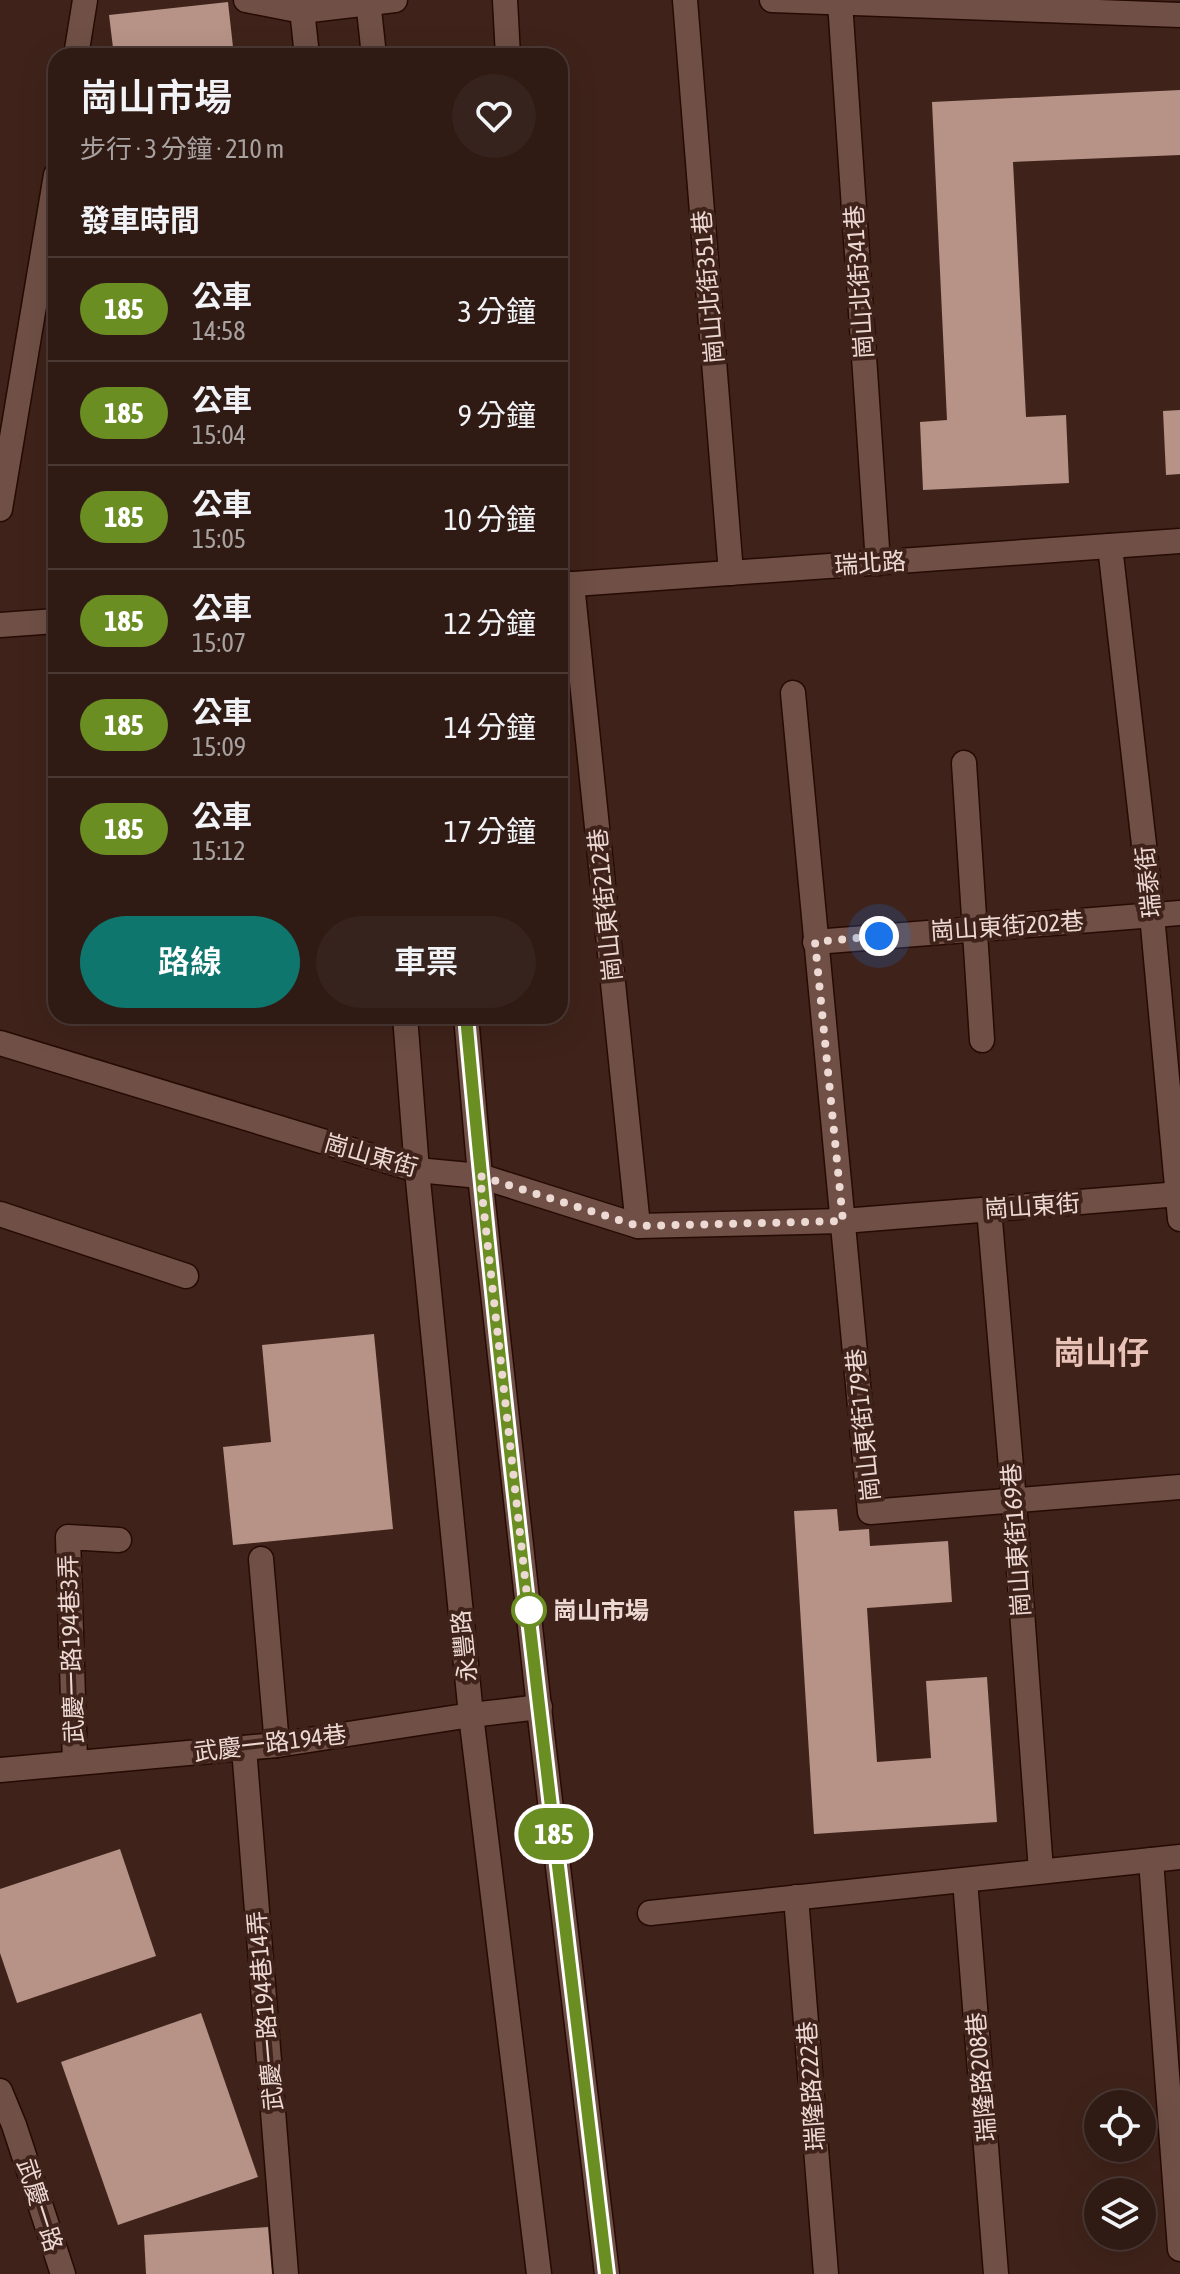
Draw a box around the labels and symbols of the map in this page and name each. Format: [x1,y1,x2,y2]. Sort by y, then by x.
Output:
street label: 崗山北街341巷 [840,204,878,360]
street label: 崗山北街351巷 [688,209,728,365]
street label: 瑞北路 [833,547,907,579]
street label: 崗山東街212巷 [584,827,626,983]
street label: 瑞泰街 [1131,845,1165,919]
street label: 崗山東街202巷 [929,907,1085,945]
your location [859,916,899,956]
street label: 崗山東街 [321,1129,421,1181]
street label: 崗山東街 [983,1189,1081,1223]
district label: 崗山仔 [1053,1334,1149,1371]
street label: 崗山東街179巷 [842,1347,884,1503]
street label: 崗山東街169巷 [997,1462,1035,1618]
street label: 武慶一路194巷3弄 [54,1554,88,1744]
marker: 崗山市場 [512,1593,546,1627]
place label: 崗山市場 [553,1597,649,1624]
street label: 永豐路 [447,1609,481,1683]
street label: 武慶一路194巷 [192,1720,348,1766]
line badge: 185 [508,1808,600,1860]
street label: 武慶一路194巷14弄 [243,1910,287,2112]
street label: 瑞隆路208巷 [962,2011,1000,2143]
street label: 瑞隆路222巷 [793,2020,829,2152]
street label: 武慶一路 [12,2155,68,2255]

